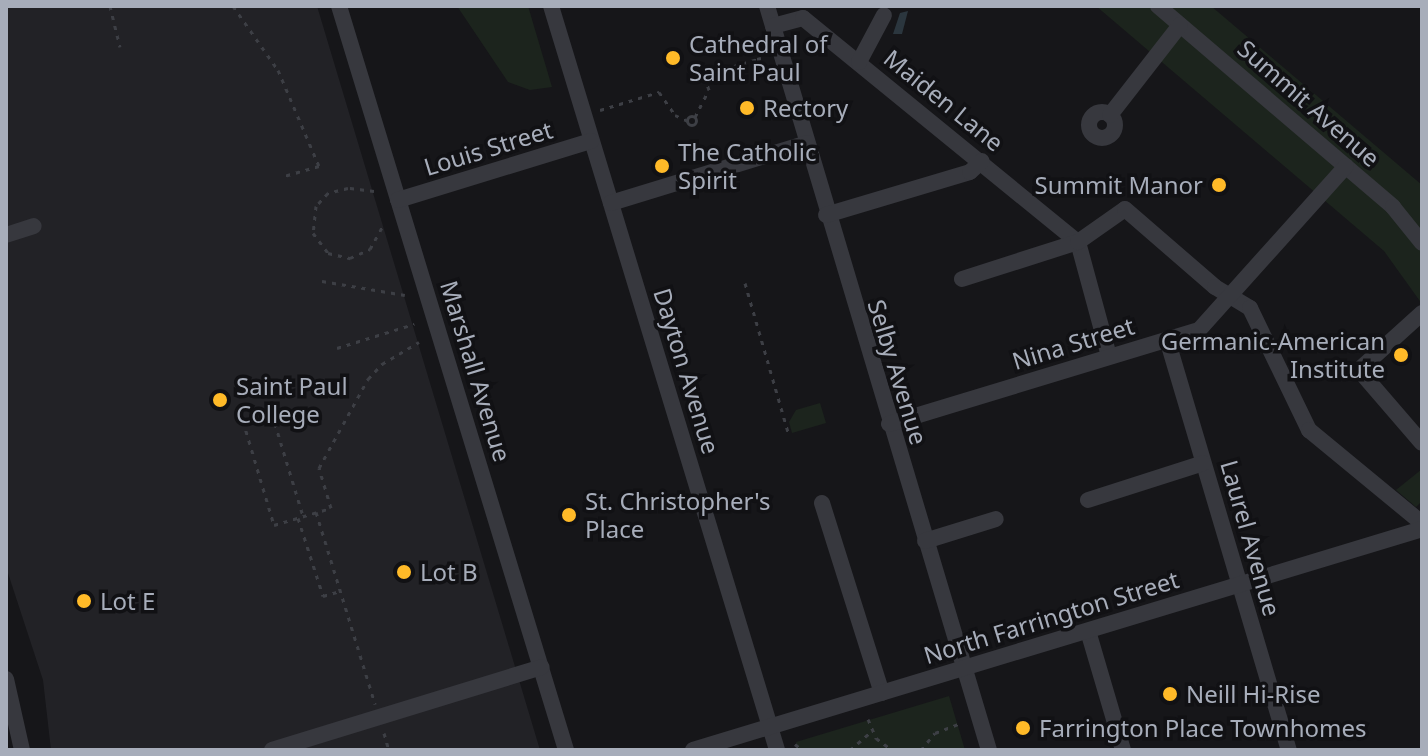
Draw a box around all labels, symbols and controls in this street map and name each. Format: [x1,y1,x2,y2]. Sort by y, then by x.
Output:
place label: Cathedral of Saint Paul [689,30,828,86]
street label: Summit Avenue [1232,34,1386,172]
street label: Maiden Lane [879,43,1009,157]
marker: Cathedral of Saint Paul [664,49,682,67]
place label: Rectory [763,94,848,122]
marker: Rectory [738,99,756,117]
street label: Louis Street [420,115,556,181]
place label: The Catholic Spirit [678,138,817,194]
marker: The Catholic Spirit [653,157,671,175]
place label: Summit Manor [1035,171,1203,199]
marker: Summit Manor [1210,176,1228,194]
street label: Marshall Avenue [435,277,517,465]
street label: Dayton Avenue [648,285,726,457]
street label: Selby Avenue [862,296,934,448]
street label: Nina Street [1009,311,1137,375]
place label: Germanic-American Institute [1161,327,1385,383]
marker: Germanic-American Institute [1392,346,1410,364]
place label: Saint Paul College [236,372,348,428]
marker: Saint Paul College [211,391,229,409]
street label: Laurel Avenue [1215,457,1287,619]
place label: St. Christopher's Place [585,487,770,543]
marker: St. Christopher's Place [560,506,578,524]
place label: Lot B [420,558,478,586]
marker: Lot B [395,563,413,581]
street label: North Farrington Street [920,564,1182,670]
place label: Lot E [100,587,155,615]
marker: Lot E [75,592,93,610]
place label: Neill Hi-Rise [1186,680,1320,708]
marker: Neill Hi-Rise [1161,685,1179,703]
place label: Farrington Place Townhomes [1039,714,1366,742]
marker: Farrington Place Townhomes [1014,719,1032,737]

